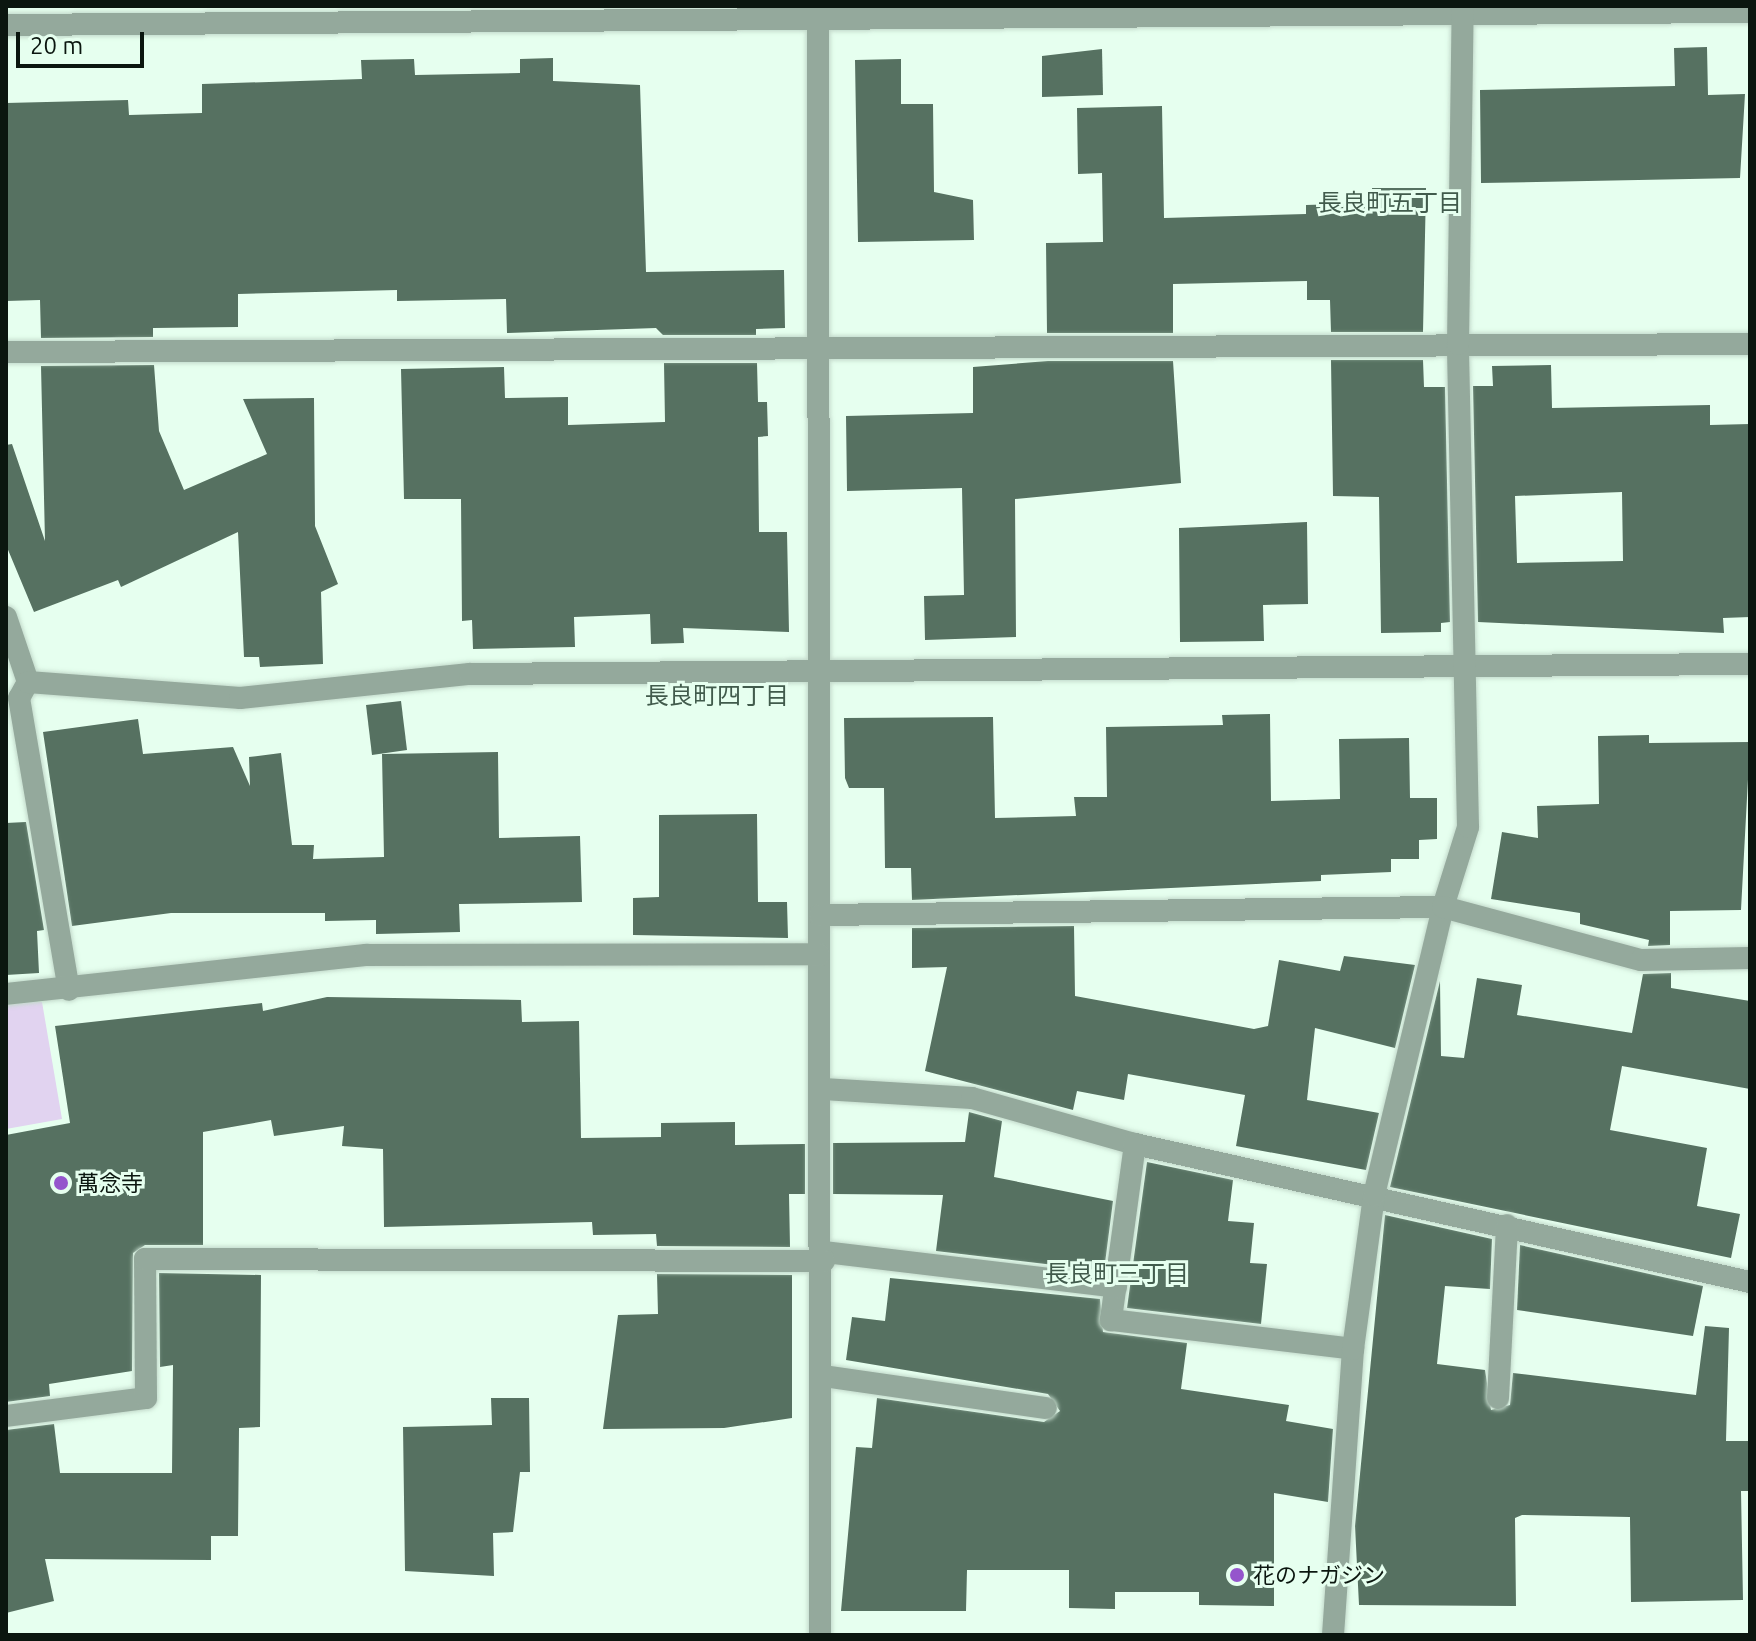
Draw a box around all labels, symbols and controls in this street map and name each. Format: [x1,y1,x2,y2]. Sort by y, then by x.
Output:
scale bar [20,16,148,66]
text: 20 m [30,32,83,59]
district label: 長良町五丁目 [1318,189,1462,217]
district label: 長良町四丁目 [645,682,789,710]
place label: 萬念寺 [77,1170,143,1196]
marker: 萬念寺 [52,1174,70,1192]
district label: 長良町三丁目 [1045,1260,1189,1288]
place label: 花のナガジン [1253,1562,1385,1588]
marker: 花のナガジン [1228,1566,1246,1584]

